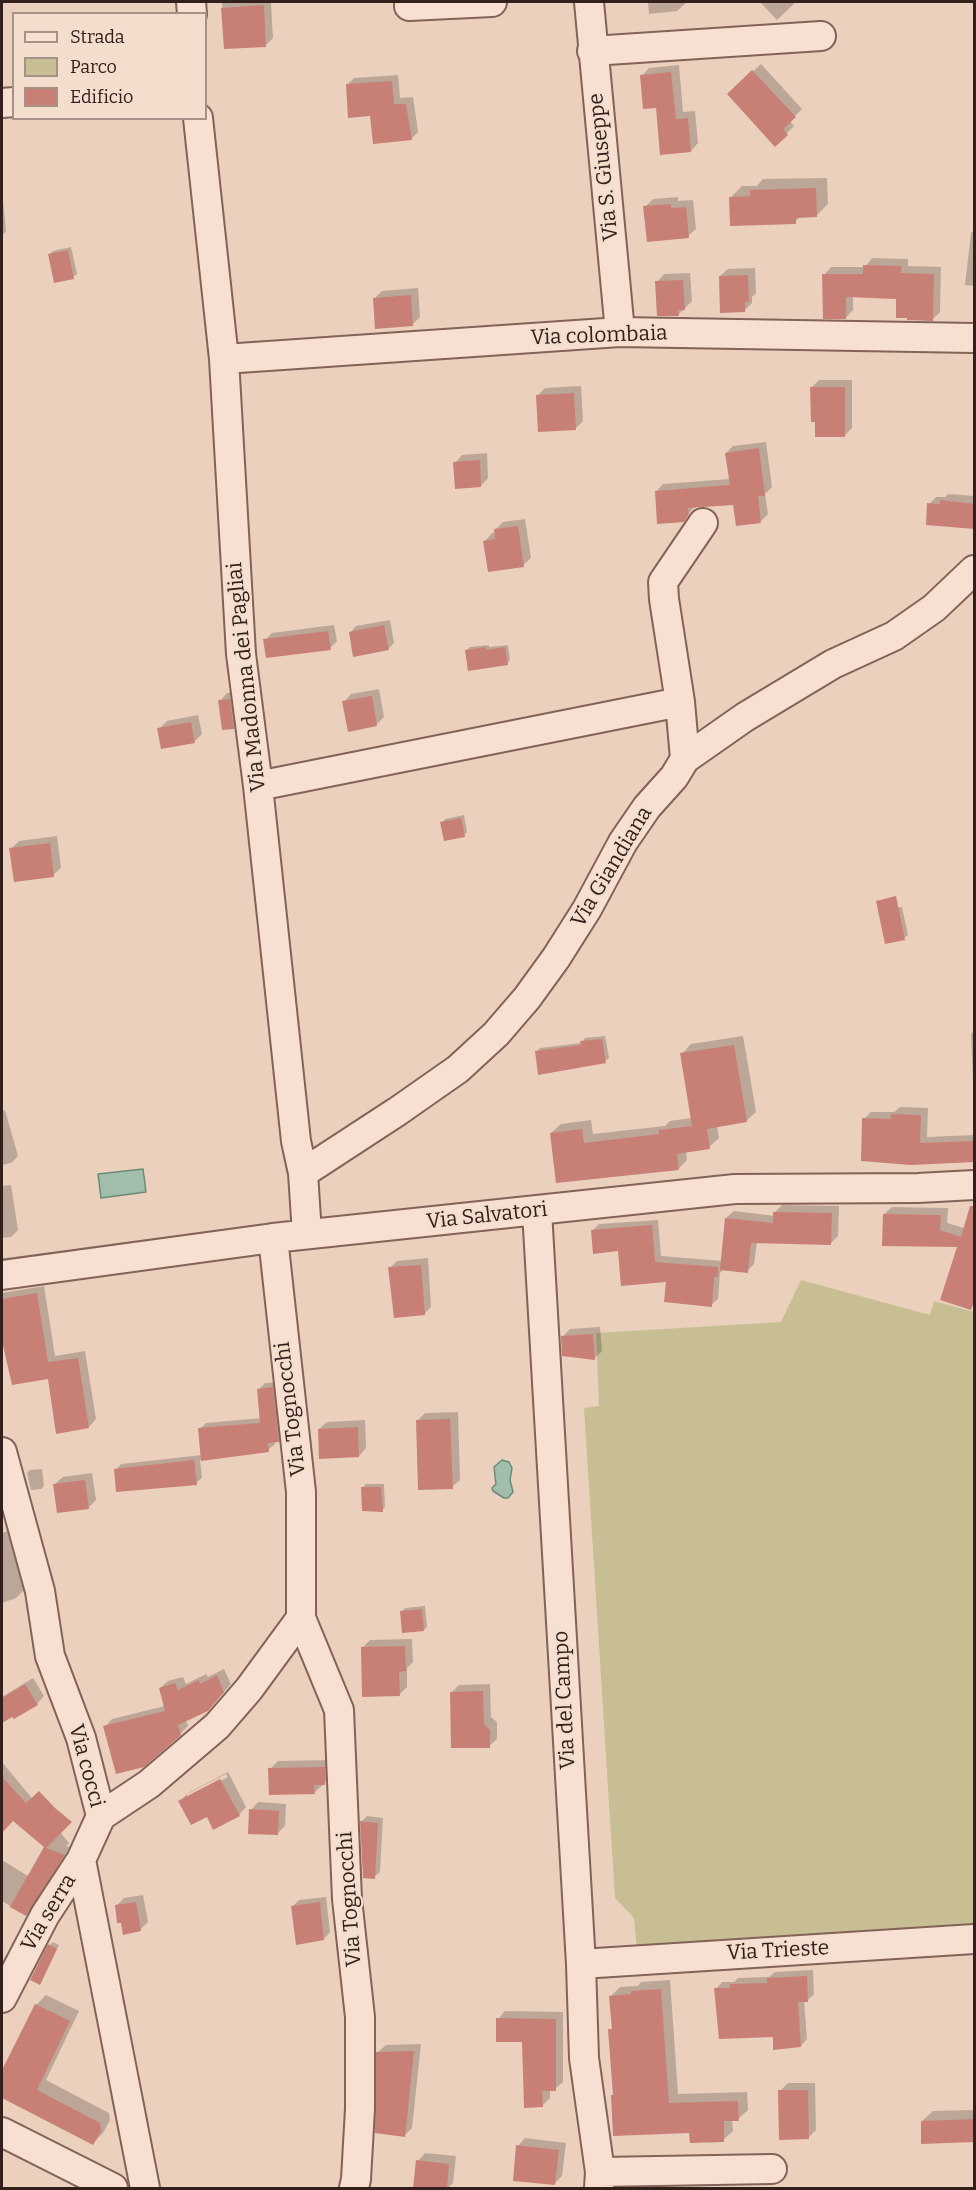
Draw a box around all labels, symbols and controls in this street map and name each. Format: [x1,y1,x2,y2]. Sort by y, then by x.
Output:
legend [12,12,207,120]
text: Strada [70,26,125,48]
text: Parco [70,56,117,78]
text: Edificio [70,86,133,108]
street label: Via S. Giuseppe [584,92,624,242]
street label: Via colombaia [530,321,668,351]
street label: Via Madonna dei Pagliai [222,561,272,793]
street label: Via Giandiana [566,802,658,932]
street label: Via Salvatori [425,1197,549,1235]
street label: Via Tognocchi [270,1340,312,1478]
street label: Via del Campo [549,1630,581,1770]
street label: Via cocci [63,1722,109,1810]
street label: Via Tognocchi [333,1831,367,1967]
street label: Via serra [16,1870,82,1956]
street label: Via Trieste [726,1936,830,1966]

